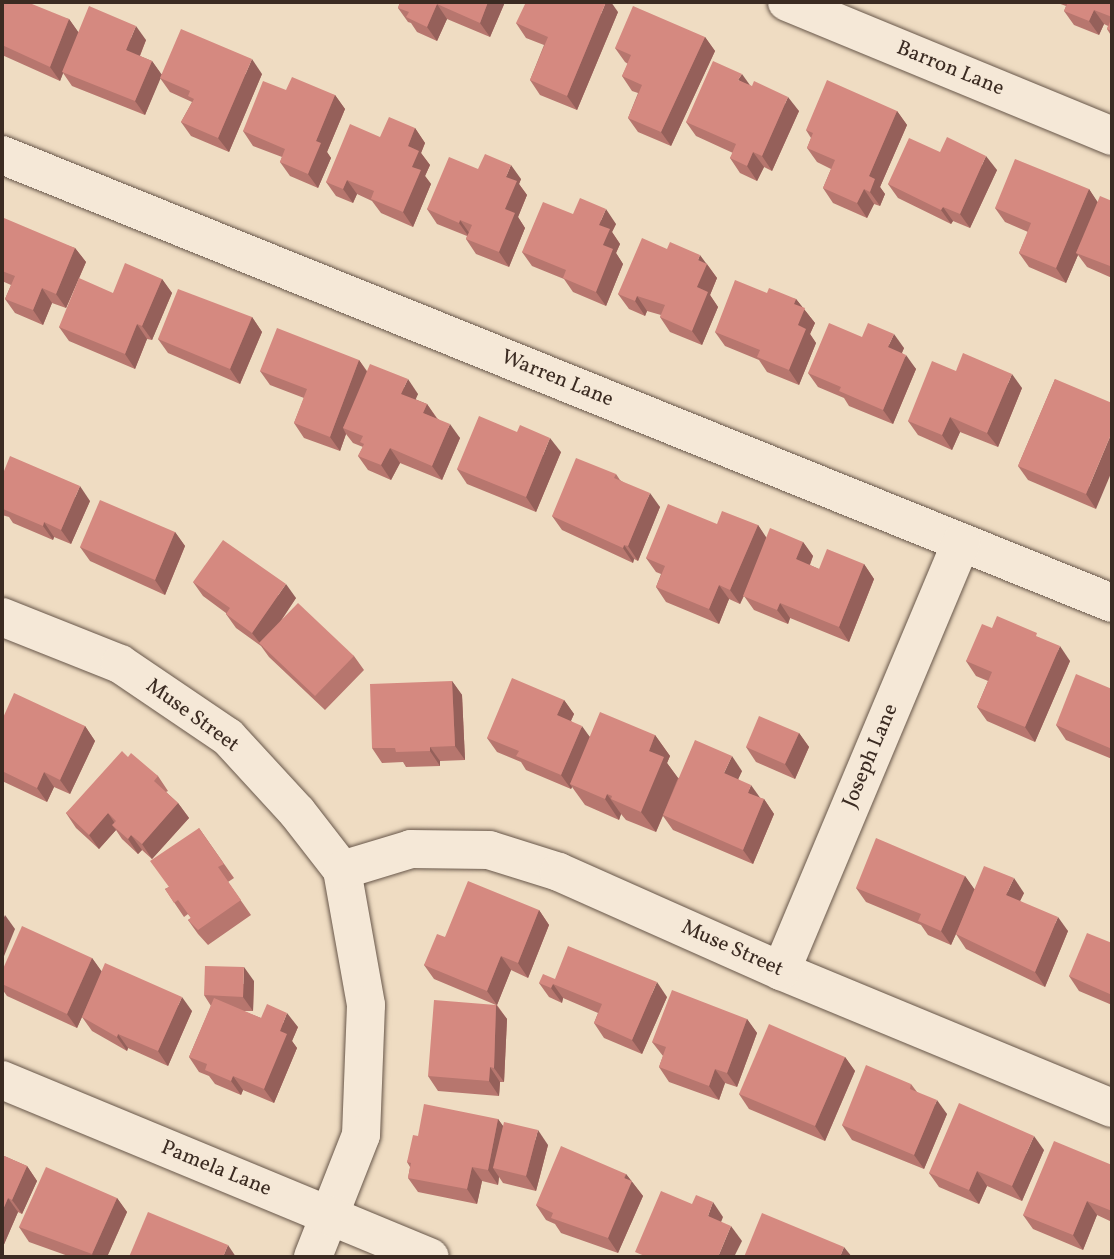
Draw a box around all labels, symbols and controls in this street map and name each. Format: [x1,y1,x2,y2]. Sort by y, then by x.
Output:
street label: Barron Lane [893,36,1007,102]
street label: Warren Lane [497,345,617,413]
street label: Muse Street [140,674,244,758]
street label: Joseph Lane [838,700,904,812]
street label: Muse Street [677,915,787,983]
street label: Pamela Lane [157,1135,275,1203]

